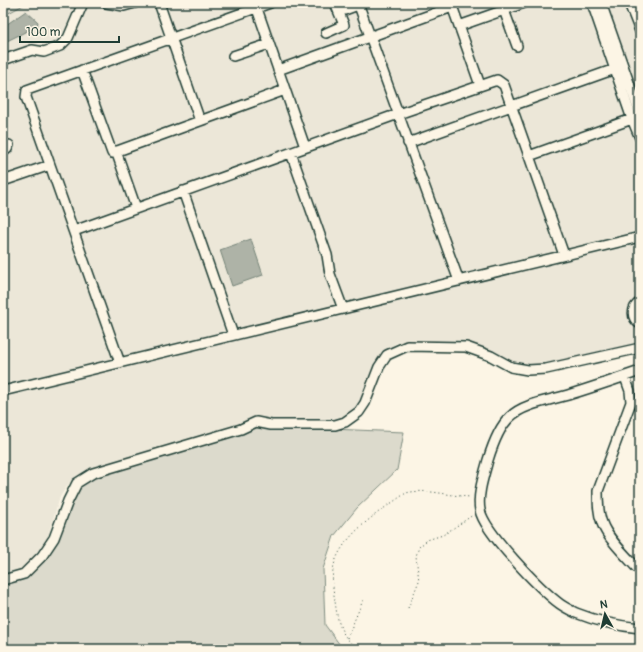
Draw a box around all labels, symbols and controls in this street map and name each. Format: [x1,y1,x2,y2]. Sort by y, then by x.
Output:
scale bar [20,18,119,44]
text: 100 m [26,25,61,40]
north arrow [585,594,625,634]
text: N [599,598,609,612]

